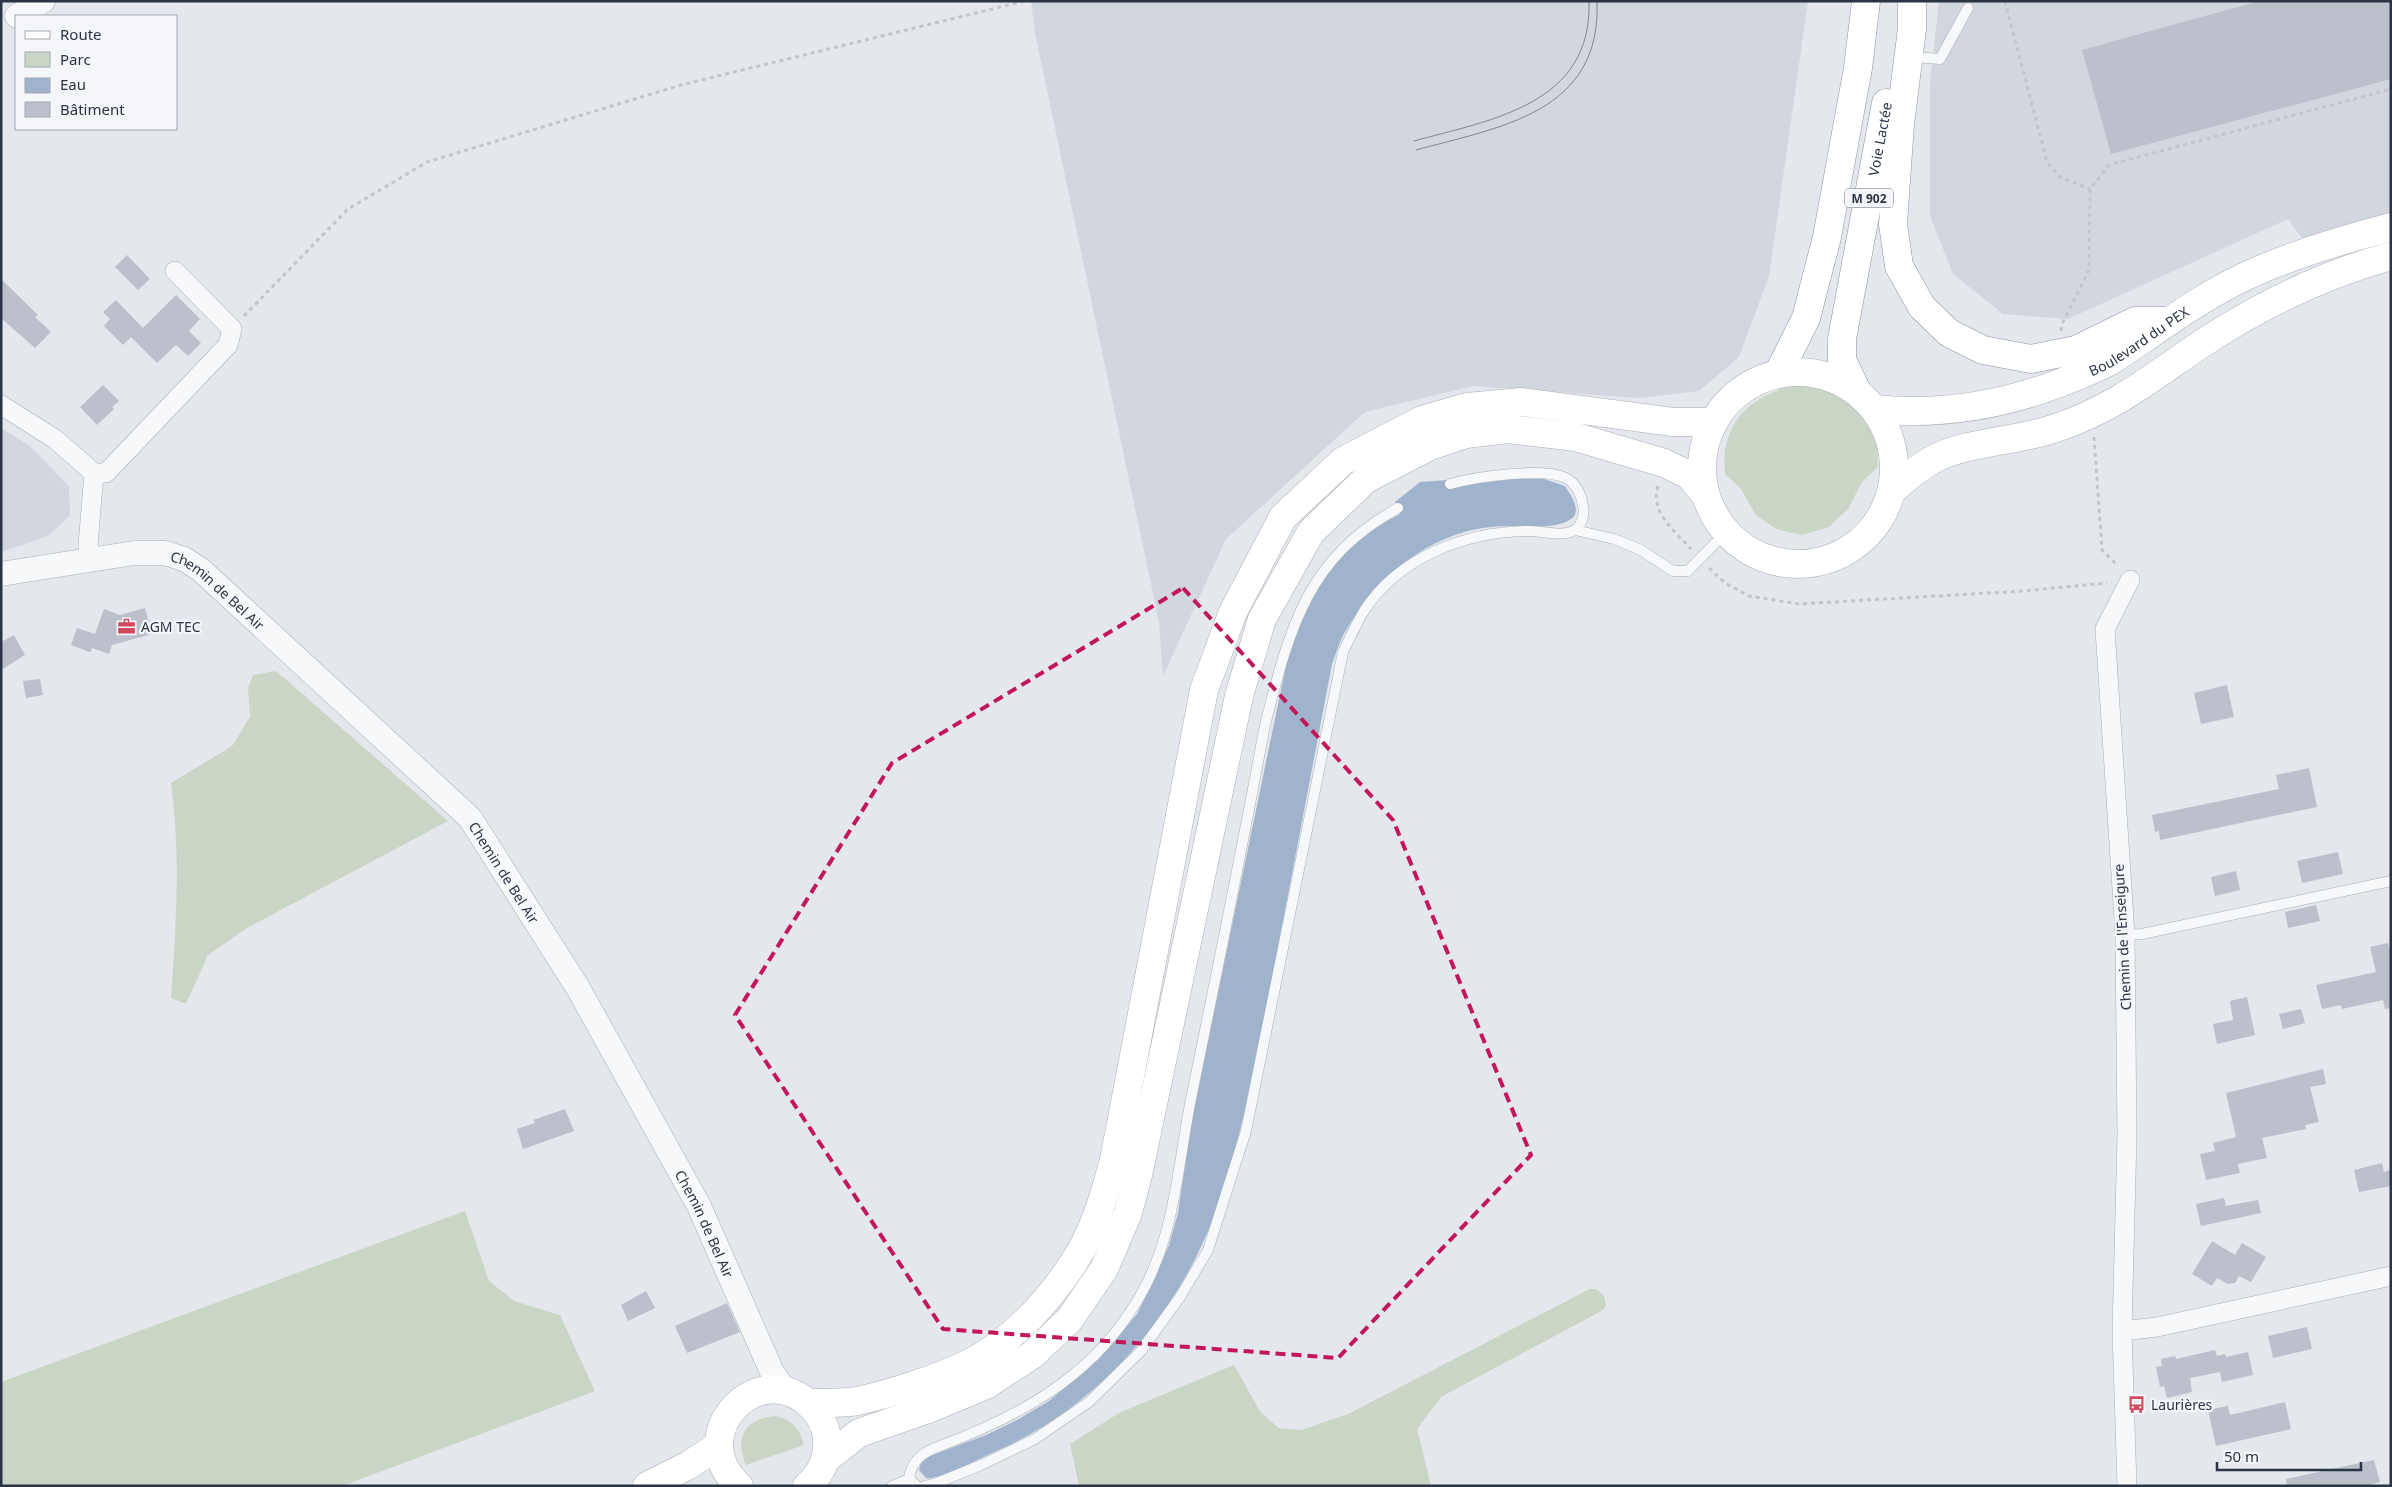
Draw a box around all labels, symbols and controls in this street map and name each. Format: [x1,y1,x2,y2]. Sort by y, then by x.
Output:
legend [15,15,178,130]
text: Route [60,24,102,44]
text: Parc [60,49,91,69]
text: Eau [60,74,86,94]
text: Bâtiment [60,99,125,119]
street label: Voie Lactée [1863,100,1896,177]
road number: M 902 [1845,188,1893,208]
street label: Boulevard du PEX [2085,301,2193,380]
street label: Chemin de Bel Air [169,546,269,634]
office icon: AGM TEC [117,616,137,636]
place label: AGM TEC [141,617,201,636]
street label: Chemin de Bel Air [465,818,544,927]
street label: Chemin de l'Enseigure [2109,863,2135,1011]
street label: Chemin de Bel Air [671,1166,739,1281]
bus stop icon: Laurières [2127,1394,2147,1414]
place label: Laurières [2151,1395,2213,1414]
scale bar [2217,1440,2361,1472]
text: 50 m [2224,1446,2259,1466]

